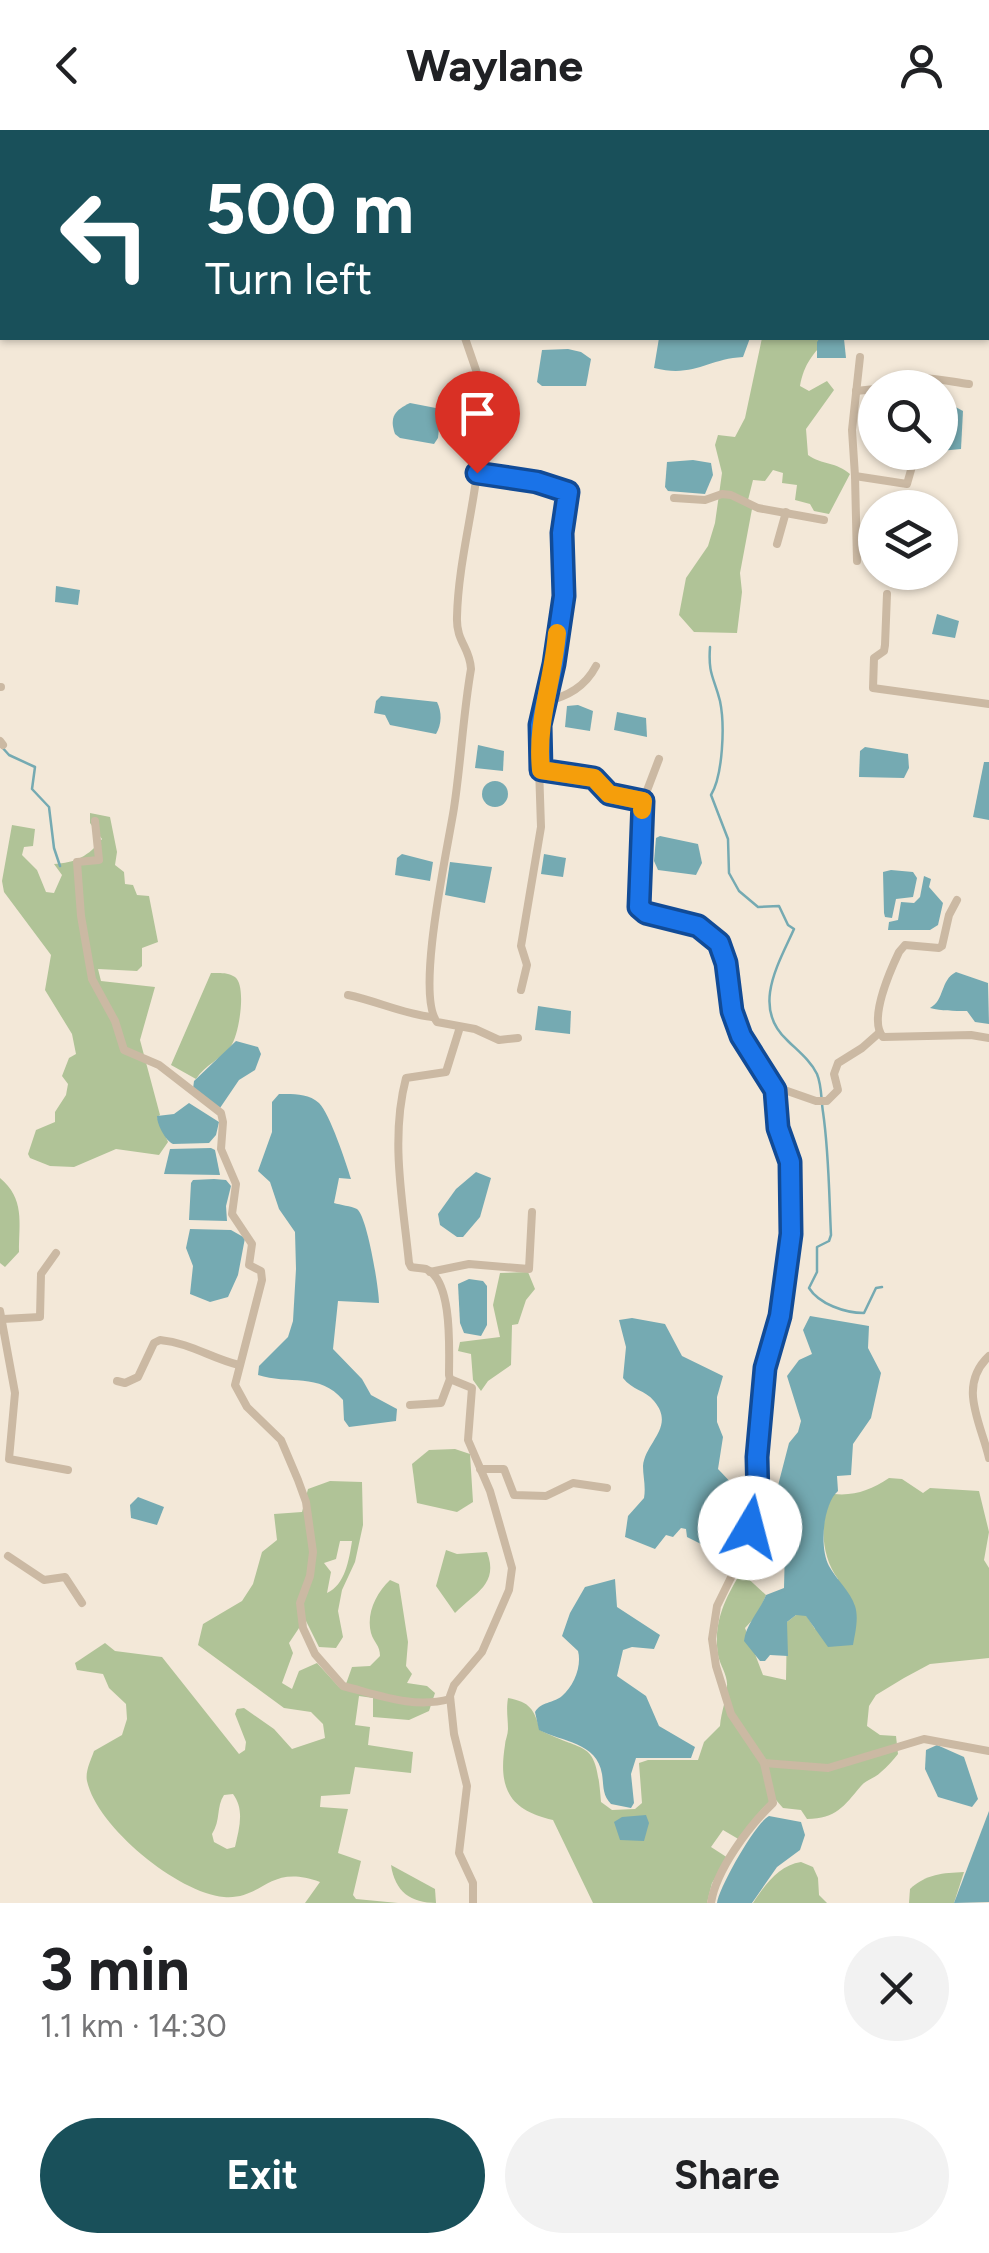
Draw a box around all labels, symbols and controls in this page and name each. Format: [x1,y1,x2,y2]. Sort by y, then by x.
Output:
icon: back [40,38,95,93]
text: Waylane [406,38,583,92]
icon: person [894,38,949,93]
text: 500 m [205,166,414,251]
icon: left [40,170,170,300]
text: Turn left [205,251,372,305]
map controls [858,370,958,590]
button: search [858,370,958,470]
pin [435,371,520,474]
icon: arrive [450,386,505,441]
button: layers [858,490,958,590]
position arrow [698,1476,802,1580]
text: 3 min [40,1933,190,2005]
button: close [844,1936,949,2041]
text: 1.1 km · 14:30 [40,2007,227,2045]
button: Exit [40,2118,485,2233]
button: Share [505,2118,949,2233]

